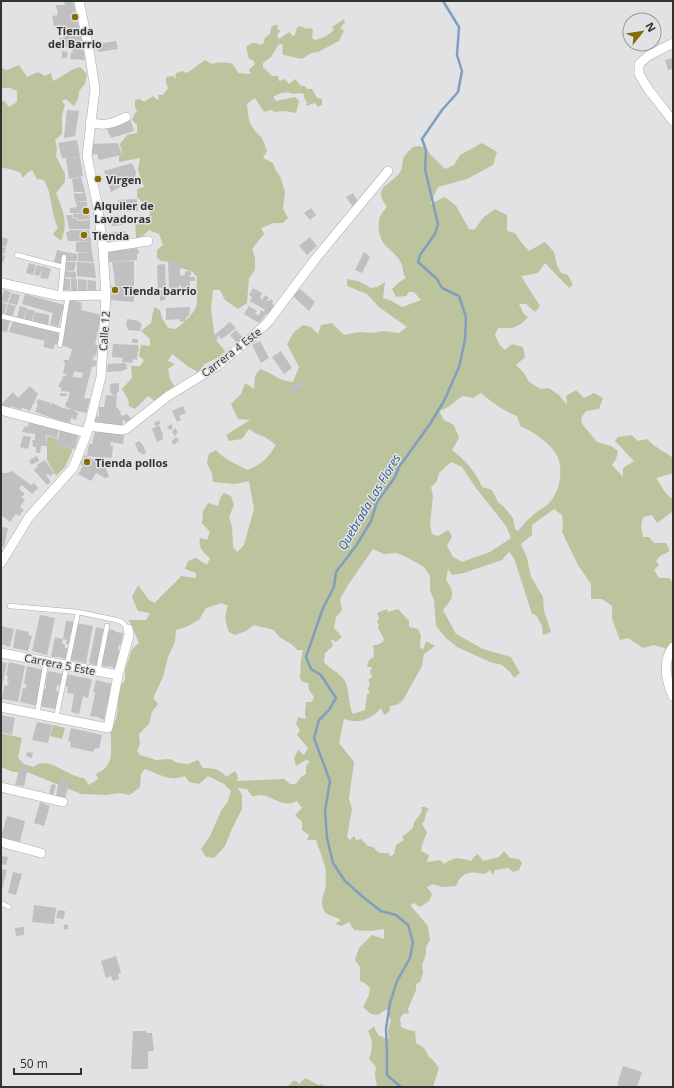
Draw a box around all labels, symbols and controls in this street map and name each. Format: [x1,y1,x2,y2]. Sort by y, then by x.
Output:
marker: Tienda del Barrio [70,12,80,22]
north arrow [622,12,662,52]
text: N [642,19,660,34]
place label: Tienda del Barrio [48,23,102,51]
place label: Virgen [106,172,141,187]
marker: Virgen [93,174,103,184]
place label: Alquiler de Lavadoras [94,198,154,226]
marker: Alquiler de Lavadoras [81,206,91,216]
place label: Tienda [92,228,129,243]
marker: Tienda [79,230,89,240]
place label: Tienda barrio [123,283,197,298]
marker: Tienda barrio [110,285,120,295]
street label: Calle 12 [95,310,113,352]
street label: Carrera 4 Este [198,324,264,380]
water label: Quebrada Las Flores [334,451,404,553]
place label: Tienda pollos [95,455,168,470]
marker: Tienda pollos [82,457,92,467]
street label: Carrera 5 Este [23,650,97,678]
scale bar [14,1050,81,1076]
text: 50 m [20,1055,48,1072]

